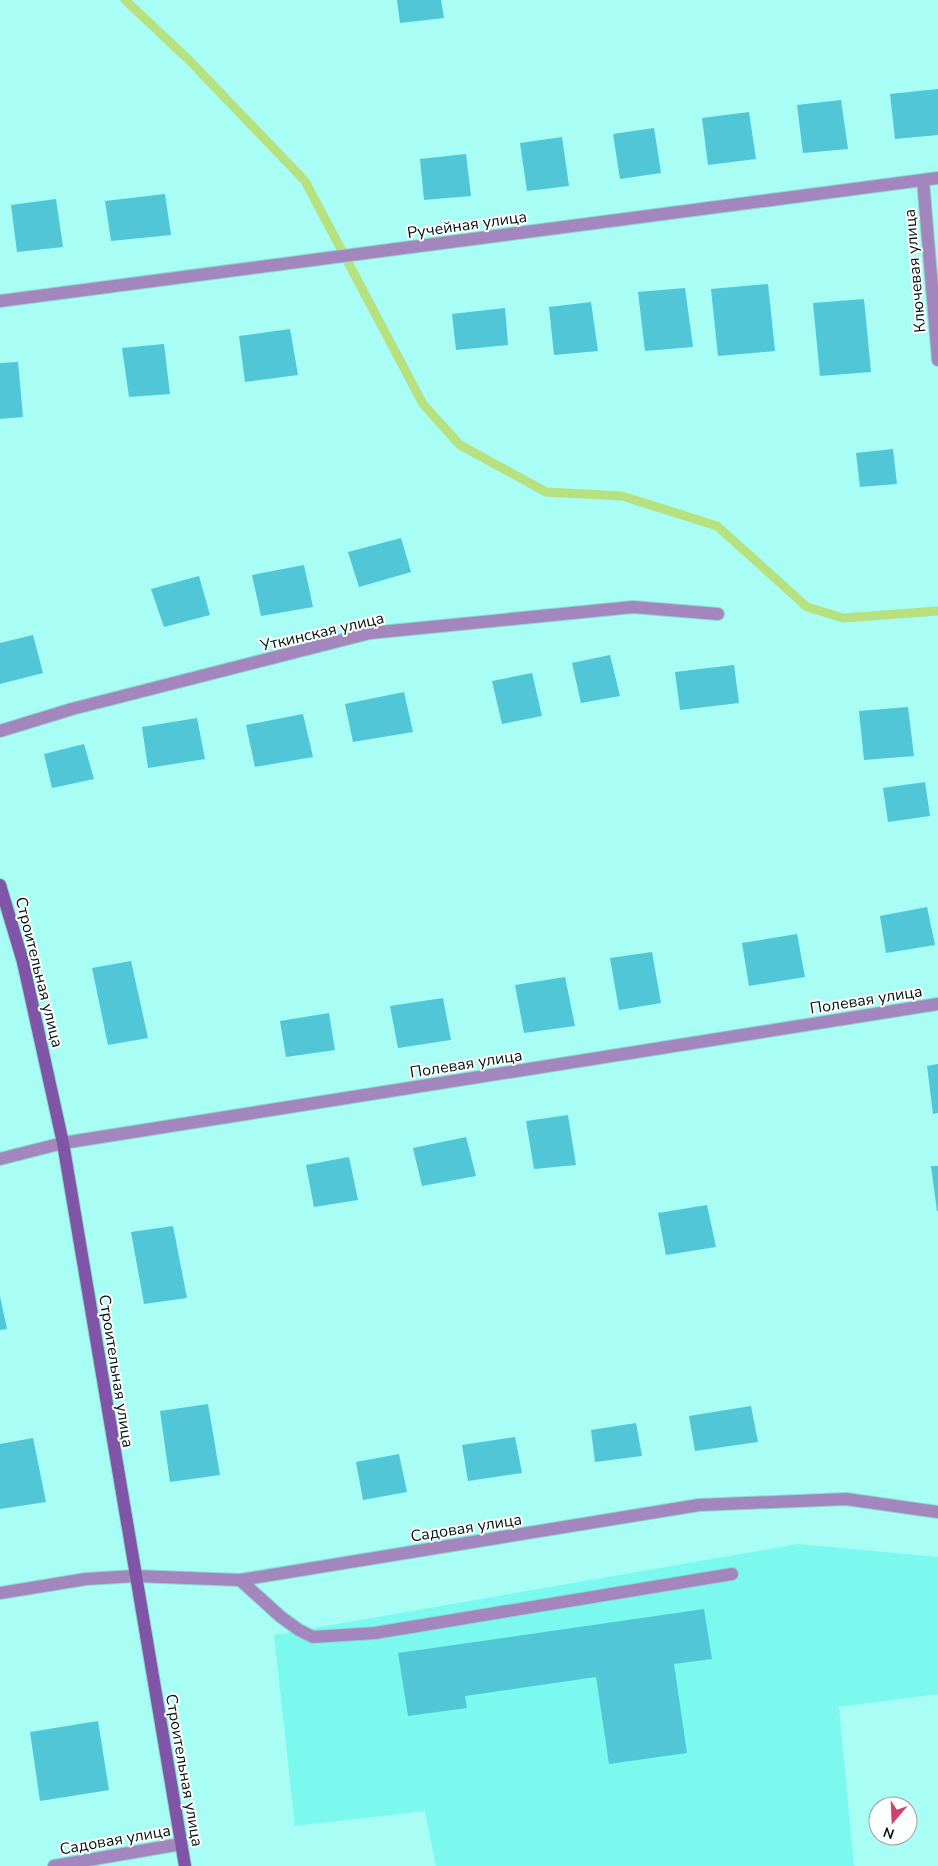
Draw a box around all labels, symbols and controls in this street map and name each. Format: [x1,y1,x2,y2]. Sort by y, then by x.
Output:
street label: Ручейная улица [406,206,528,244]
street label: Ключевая улица [899,208,931,334]
street label: Уткинская улица [257,607,386,657]
street label: Строительная улица [10,895,68,1050]
street label: Полевая улица [808,980,924,1020]
street label: Полевая улица [408,1044,524,1084]
street label: Строительная улица [93,1293,139,1449]
street label: Садовая улица [409,1508,523,1548]
street label: Строительная улица [160,1692,208,1848]
north arrow [868,1796,918,1846]
street label: Садовая улица [58,1819,172,1861]
text: N [881,1822,897,1844]

